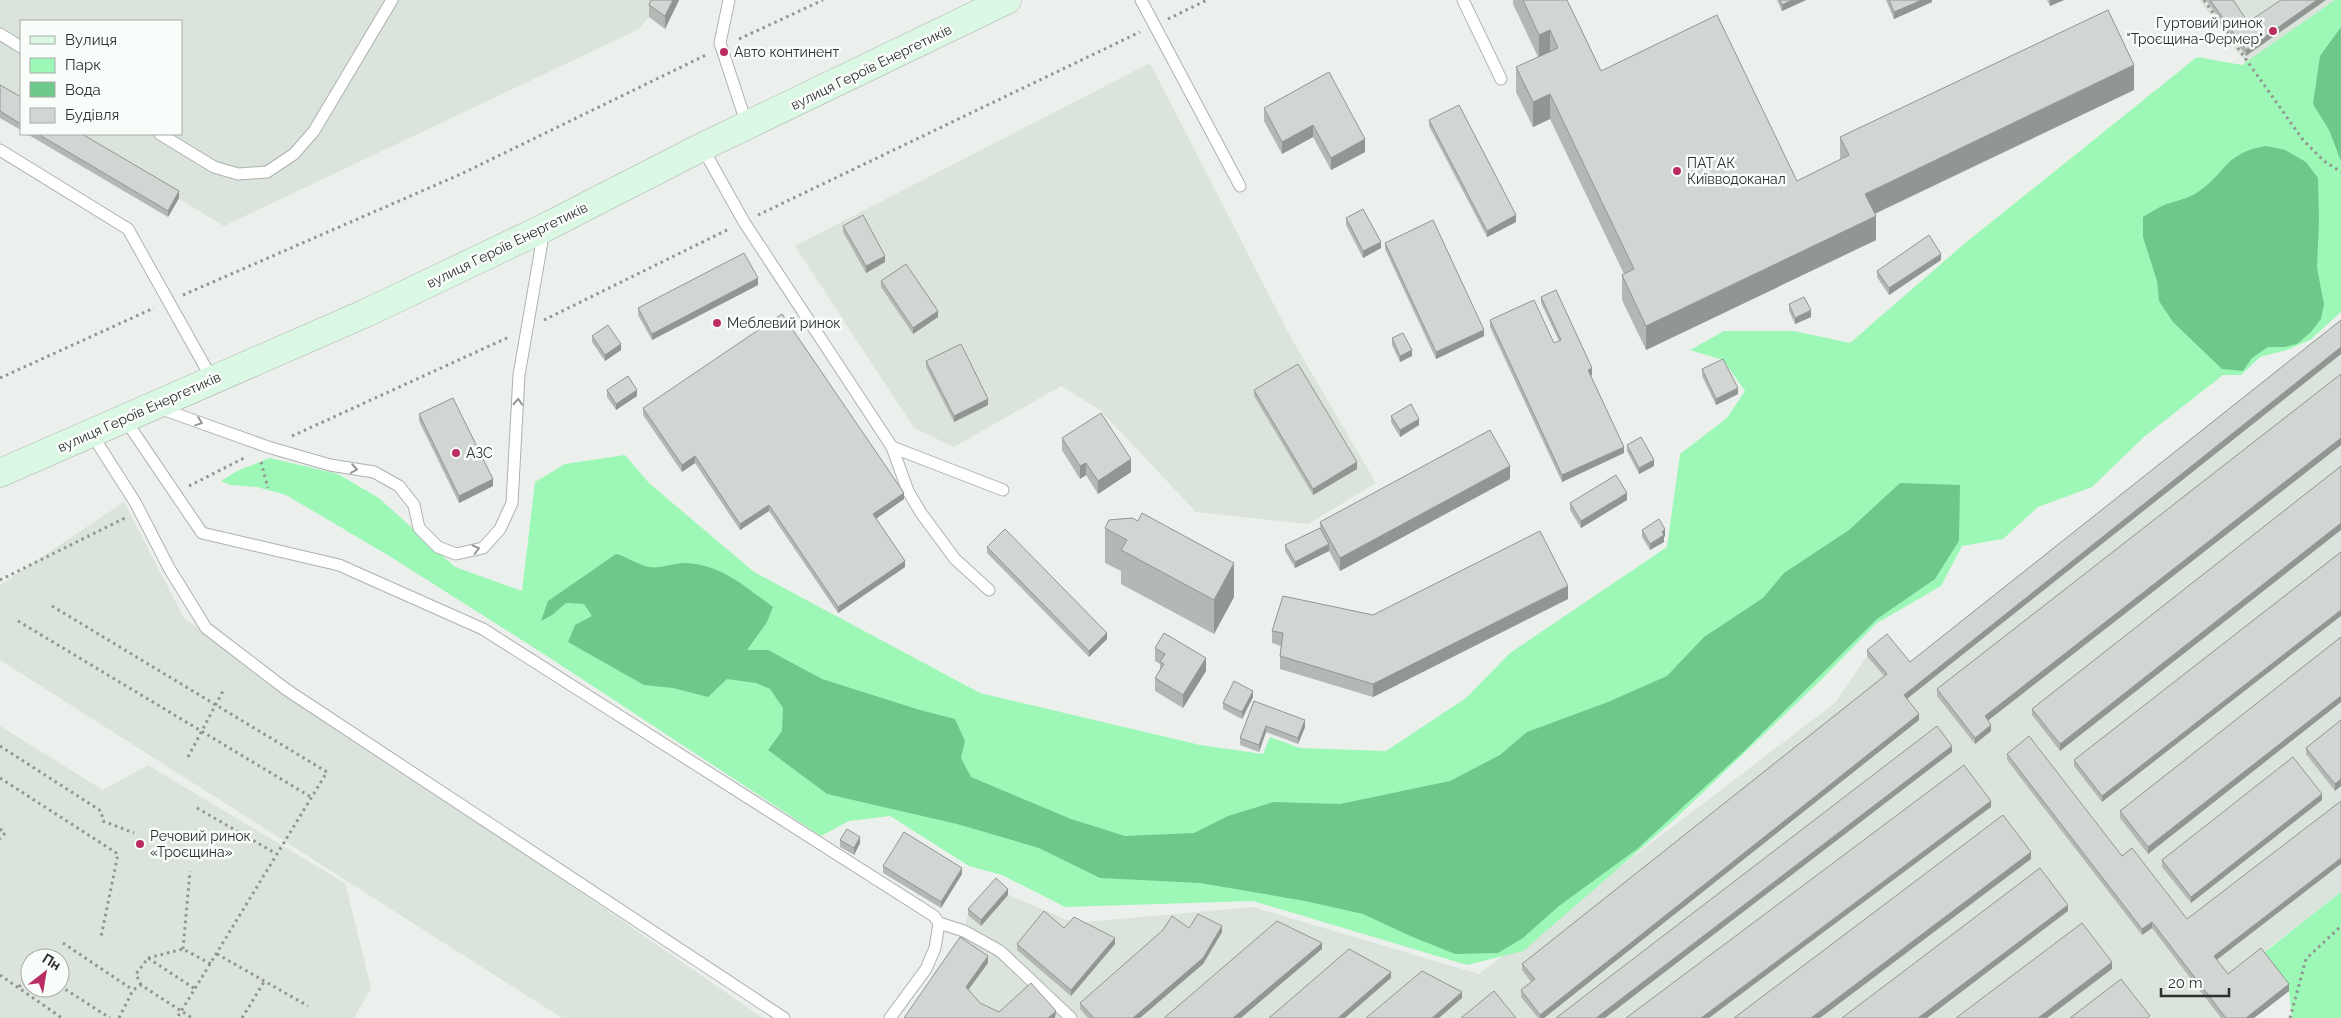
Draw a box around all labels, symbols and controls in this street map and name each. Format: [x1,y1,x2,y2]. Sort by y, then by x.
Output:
place label: Гуртовий ринок "Троєщина-Фермер" [2127,15,2263,47]
legend [20,20,182,135]
street label: вулиця Героїв Енергетиків [788,21,954,113]
marker: Гуртовий ринок "Троєщина-Фермер" [2267,25,2279,37]
text: Вулиця [65,31,117,49]
place label: Авто континент [734,44,839,60]
marker: Авто континент [718,46,730,58]
text: Парк [65,56,101,74]
text: Вода [65,81,101,99]
text: Будівля [65,106,119,124]
place label: ПАТ АК Київводоканал [1687,155,1786,187]
marker: ПАТ АК Київводоканал [1671,165,1683,177]
street label: вулиця Героїв Енергетиків [424,199,590,291]
place label: Меблевий ринок [727,315,841,331]
marker: Меблевий ринок [711,317,723,329]
street label: вулиця Героїв Енергетиків [55,369,223,455]
one-way arrow [512,398,523,406]
one-way arrow [194,416,202,426]
place label: АЗС [466,445,493,461]
marker: АЗС [450,447,462,459]
one-way arrow [350,463,358,474]
one-way arrow [471,544,480,555]
place label: Речовий ринок «Троєщина» [150,828,251,860]
marker: Речовий ринок «Троєщина» [134,838,146,850]
north arrow [20,948,70,998]
text: Пн [40,950,64,974]
scale bar [2161,966,2228,998]
text: 20 m [2168,974,2203,992]

